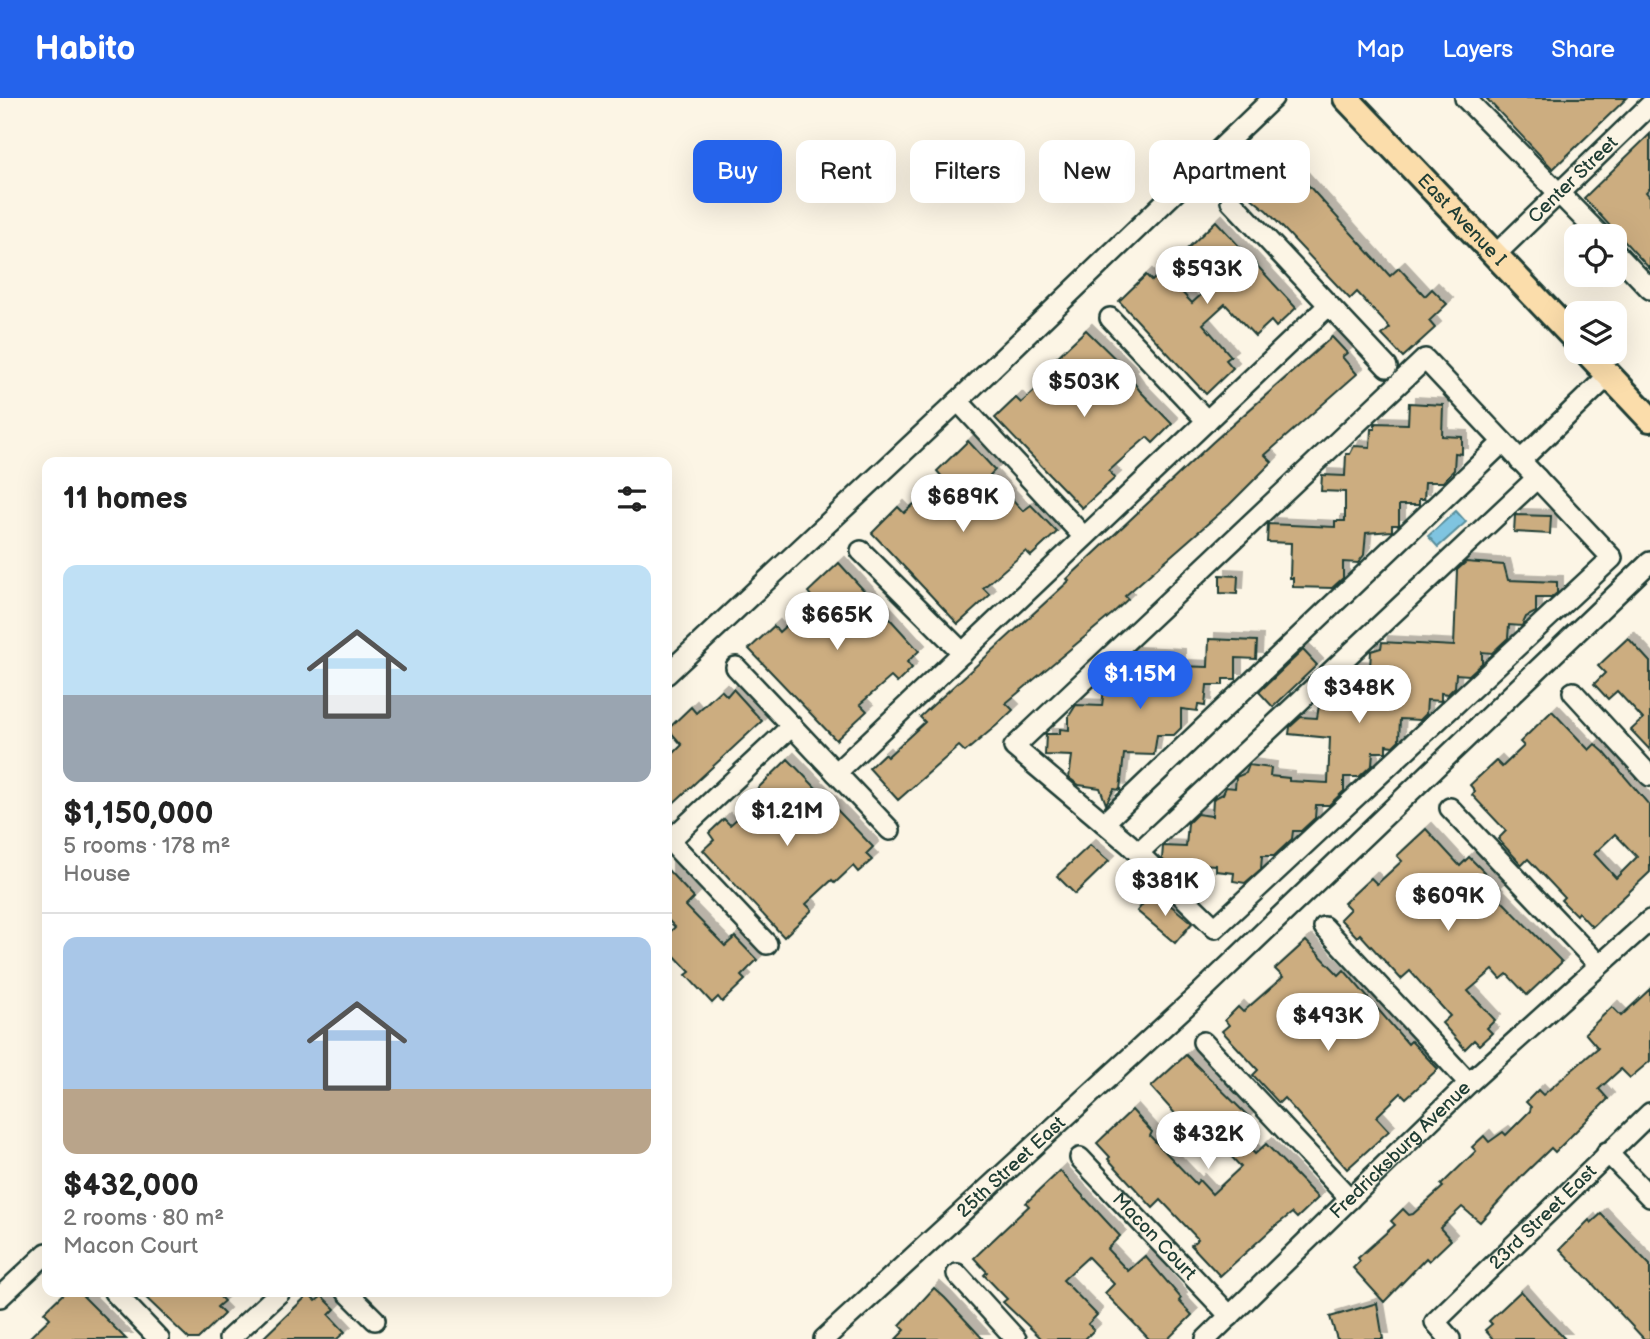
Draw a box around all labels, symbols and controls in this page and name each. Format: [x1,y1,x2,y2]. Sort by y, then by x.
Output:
text: Habito [35,29,135,69]
text: Map [1356,35,1404,64]
text: Layers [1442,35,1513,64]
text: Share [1551,35,1615,64]
street label: Center Street [1523,131,1623,228]
chip: Buy [693,140,782,203]
chip: Rent [796,140,896,203]
chip: Filters [910,140,1025,203]
chip: New [1039,140,1135,203]
chip: Apartment [1149,140,1310,203]
street label: East Avenue I [1413,169,1511,271]
map controls [1564,224,1627,364]
button: locate [1564,224,1627,287]
pin: $593K [1158,246,1256,306]
text: $593K [1172,255,1242,283]
button: layers [1564,301,1627,364]
pin: $503K [1035,360,1133,419]
text: $503K [1048,368,1120,396]
pin: $689K [914,474,1012,534]
icon: filters [613,480,651,518]
text: 11 homes [63,481,187,517]
text: $689K [927,483,999,511]
pin: $665K [788,592,886,652]
text: $665K [801,601,873,629]
icon: home [294,611,420,737]
pin: $1.15M [1083,652,1197,711]
text: $1.15M [1104,660,1176,688]
pin: $348K [1310,666,1408,725]
text: $348K [1323,674,1395,702]
pin: $1.21M [730,788,844,848]
text: $1,150,000 [63,796,213,832]
text: $1.21M [751,797,823,825]
text: 5 rooms · 178 m² [63,832,231,860]
pin: $381K [1116,858,1214,918]
text: House [63,860,130,888]
text: $381K [1131,867,1199,895]
pin: $609K [1399,874,1497,933]
text: $609K [1412,882,1484,910]
icon: home [294,983,420,1109]
pin: $493K [1279,993,1377,1053]
text: $493K [1292,1002,1364,1030]
street label: Fredricksburg Avenue [1325,1076,1475,1224]
street label: 25th Street East [952,1111,1070,1223]
pin: $432K [1159,1112,1257,1171]
text: $432K [1172,1120,1244,1148]
street label: 23rd Street East [1484,1160,1601,1274]
text: $432,000 [63,1168,199,1204]
street label: Macon Court [1108,1188,1201,1285]
text: 2 rooms · 80 m² [63,1204,224,1232]
text: Macon Court [63,1232,198,1260]

